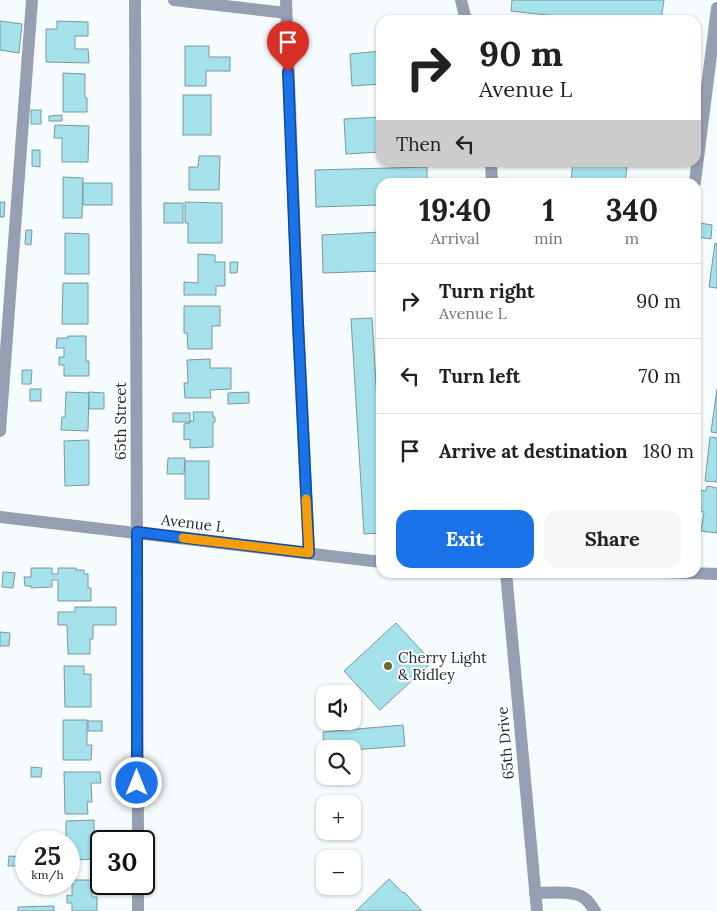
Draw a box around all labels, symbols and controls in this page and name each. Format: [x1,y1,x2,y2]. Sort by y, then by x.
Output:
pin [267,21,309,72]
icon: arrive [274,28,302,56]
text: 90 m [479,31,563,76]
icon: right [396,35,461,100]
text: Avenue L [479,75,572,103]
icon: left [451,130,479,158]
text: Then [396,132,441,156]
text: 19:40 [419,191,491,229]
text: 1 [542,191,555,229]
text: 340 [606,191,658,229]
text: Arrival [431,228,480,248]
text: min [534,228,563,248]
text: m [625,228,639,248]
text: Turn right [439,279,535,303]
icon: right [396,287,424,315]
text: 90 m [636,289,681,313]
text: Avenue L [439,303,507,323]
icon: left [396,362,424,390]
text: Turn left [439,364,520,388]
text: 70 m [638,364,681,388]
street label: 65th Street [111,382,130,460]
icon: arrive [396,437,424,465]
text: Arrive at destination [439,439,628,463]
text: 180 m [643,439,694,463]
street label: Avenue L [159,510,226,536]
button: Exit [396,510,534,568]
button: Share [544,510,681,568]
place label: Cherry Light & Ridley [398,648,487,684]
marker: Cherry Light & Ridley [382,660,394,672]
map controls [316,685,361,895]
button: sound [316,685,361,730]
street label: 65th Drive [492,706,518,780]
button: search [316,740,361,785]
position arrow [110,756,162,808]
button: + [316,795,361,840]
speed limit sign: 30 [90,830,155,895]
text: 25 [34,840,61,872]
button: − [316,850,361,895]
text: km/h [31,867,64,882]

